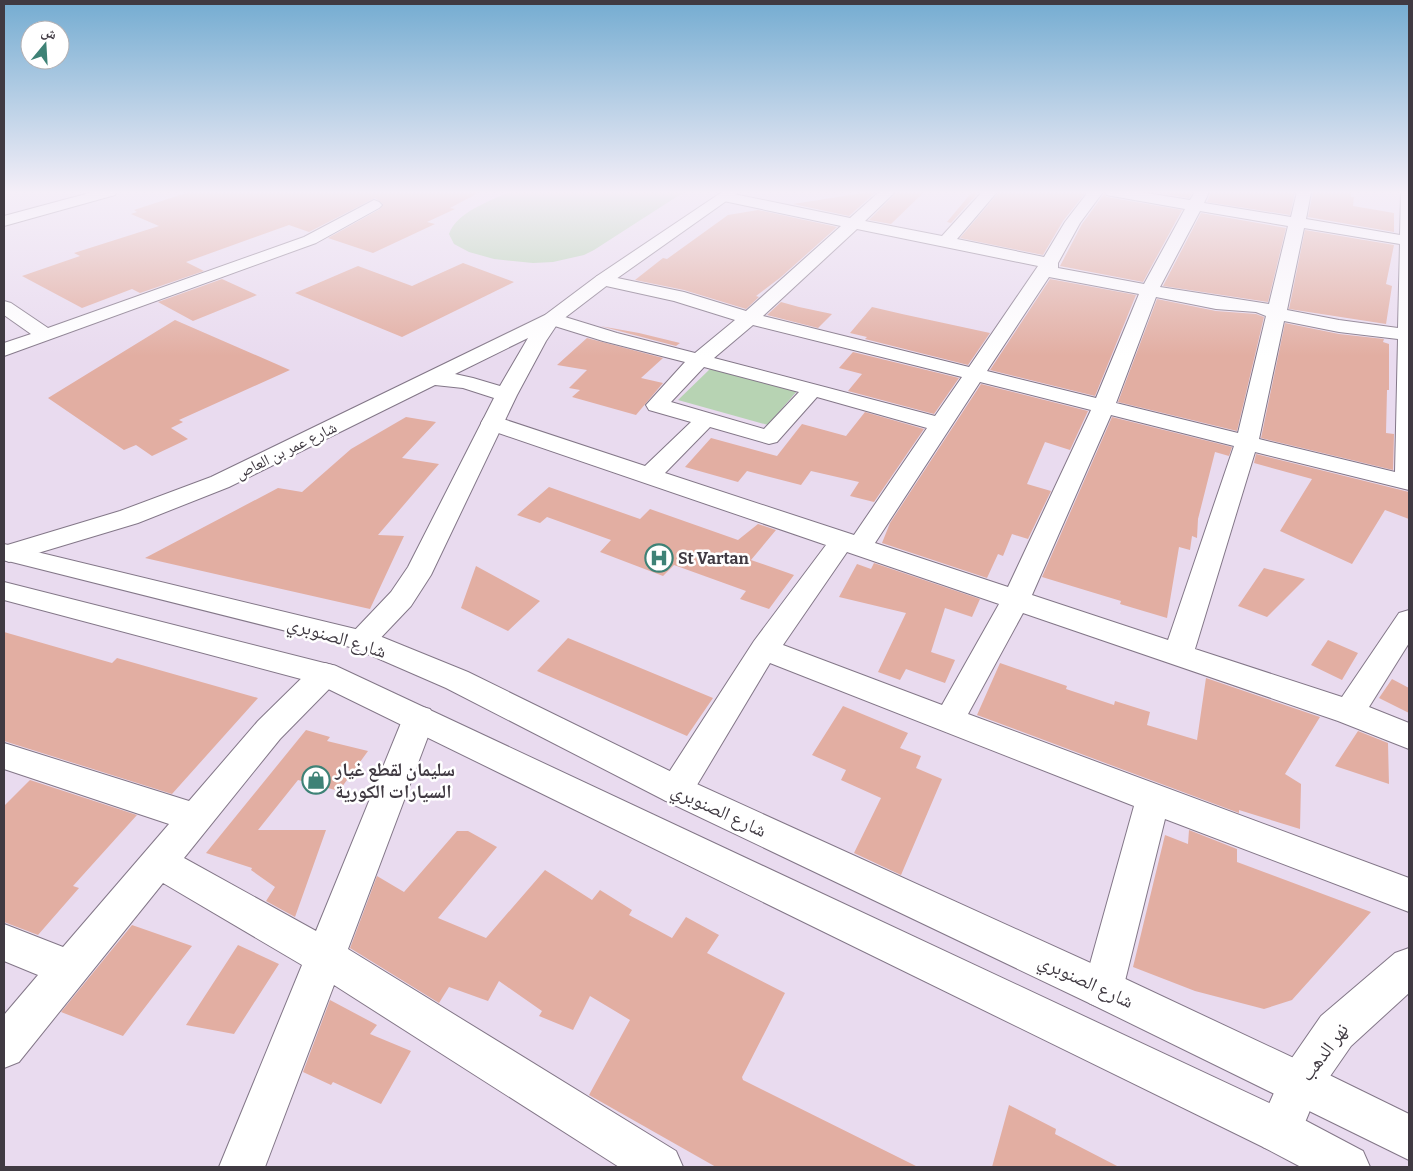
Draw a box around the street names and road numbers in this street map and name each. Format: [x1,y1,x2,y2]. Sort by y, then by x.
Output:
street label: شارع عمر بن العاص [232,417,340,484]
street label: شارع الصنوبري [284,611,389,667]
street label: شارع الصنوبري [666,778,770,846]
street label: شارع الصنوبري [1033,949,1137,1017]
street label: نهر الدهب [1295,1018,1353,1086]

